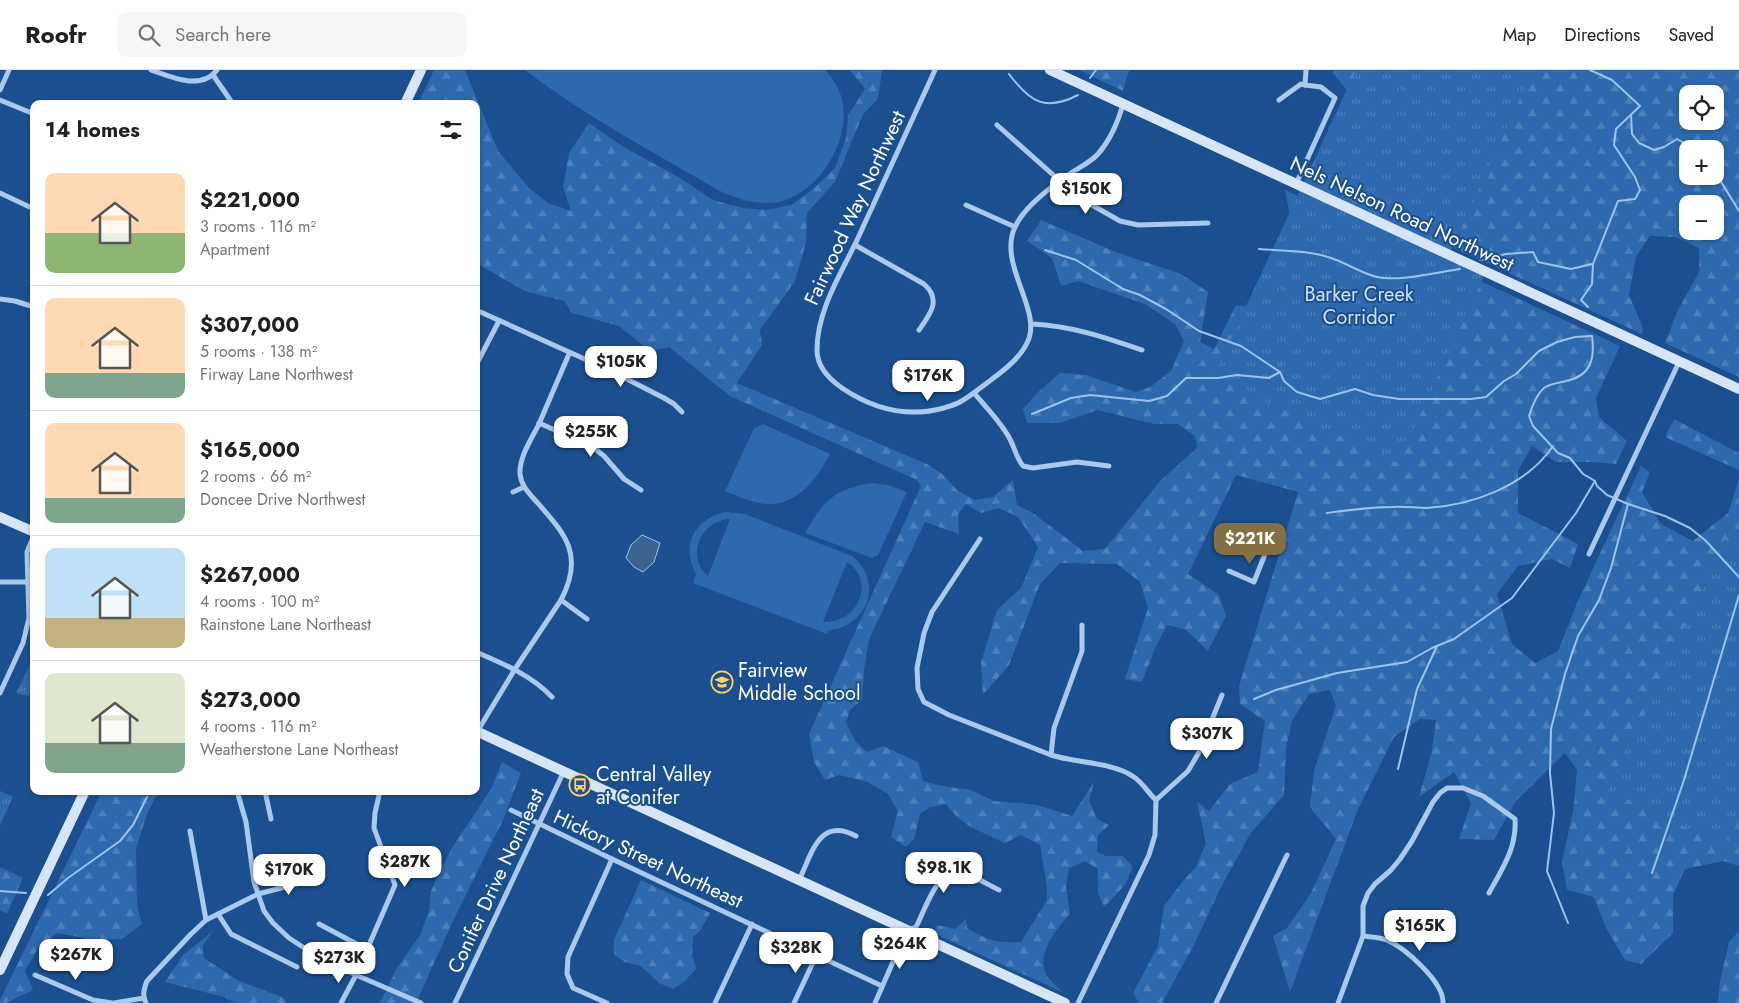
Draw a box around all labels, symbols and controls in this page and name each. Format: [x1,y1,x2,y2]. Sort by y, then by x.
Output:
search box [117,12,467,57]
text: Roofr [25,17,87,52]
icon: search [135,21,163,49]
text: Search here [175,21,271,48]
text: Map [1503,22,1536,48]
text: Directions [1564,22,1640,48]
text: Saved [1668,22,1714,48]
map controls [1679,85,1724,240]
button: locate [1679,85,1724,130]
street label: Fairwood Way Northwest [797,106,913,310]
text: 14 homes [45,115,140,145]
icon: filters [437,116,465,144]
button: + [1679,140,1724,185]
street label: Nels Nelson Road Northwest [1285,149,1519,279]
pin: $150K [1051,172,1121,215]
text: $150K [1061,177,1111,200]
text: $221,000 [200,185,300,215]
icon: home [85,193,145,253]
button: − [1679,195,1724,240]
text: 3 rooms · 116 m² [200,215,316,238]
text: Apartment [200,238,270,261]
park label: Barker Creek Corridor [1305,280,1414,332]
text: $307,000 [200,310,299,340]
icon: home [85,318,145,378]
text: 5 rooms · 138 m² [200,340,317,363]
pin: $105K [586,346,656,388]
text: $105K [596,350,646,373]
pin: $176K [893,360,963,402]
text: Firway Lane Northwest [200,363,353,386]
text: $176K [903,364,953,387]
pin: $255K [556,416,626,458]
text: $255K [565,420,617,443]
text: $165,000 [200,435,300,465]
icon: home [85,443,145,503]
text: 2 rooms · 66 m² [200,465,311,488]
text: Doncee Drive Northwest [200,488,365,511]
pin: $221K [1215,522,1285,565]
text: $221K [1225,527,1275,550]
text: $267,000 [200,560,300,590]
icon: home [85,568,145,628]
text: 4 rooms · 100 m² [200,590,319,613]
text: Rainstone Lane Northeast [200,613,371,636]
place label: Fairview Middle School [738,656,861,708]
school or university icon: Fairview Middle School [710,670,734,694]
text: $273,000 [200,685,301,715]
icon: home [85,693,145,753]
text: 4 rooms · 116 m² [200,715,317,738]
pin: $307K [1172,718,1242,760]
text: $307K [1181,722,1233,745]
text: Weatherstone Lane Northeast [200,738,398,761]
place label: Central Valley at Conifer [596,760,711,812]
bus stop icon: Central Valley at Conifer [568,773,592,797]
street label: Conifer Drive Northeast [440,784,552,978]
street label: Hickory Street Northeast [549,802,748,916]
pin: $287K [370,846,440,888]
text: $287K [379,850,431,873]
pin: $98.1K [903,852,985,894]
pin: $170K [254,854,324,896]
text: $98.1K [917,856,971,879]
text: $170K [264,858,314,881]
pin: $165K [1385,910,1455,952]
text: $165K [1395,914,1445,937]
pin: $264K [865,928,935,970]
pin: $328K [761,932,831,974]
text: $264K [873,932,927,955]
text: $328K [770,936,822,959]
pin: $267K [41,938,111,981]
pin: $273K [304,942,374,984]
text: $267K [50,943,102,966]
text: $273K [313,946,365,969]

